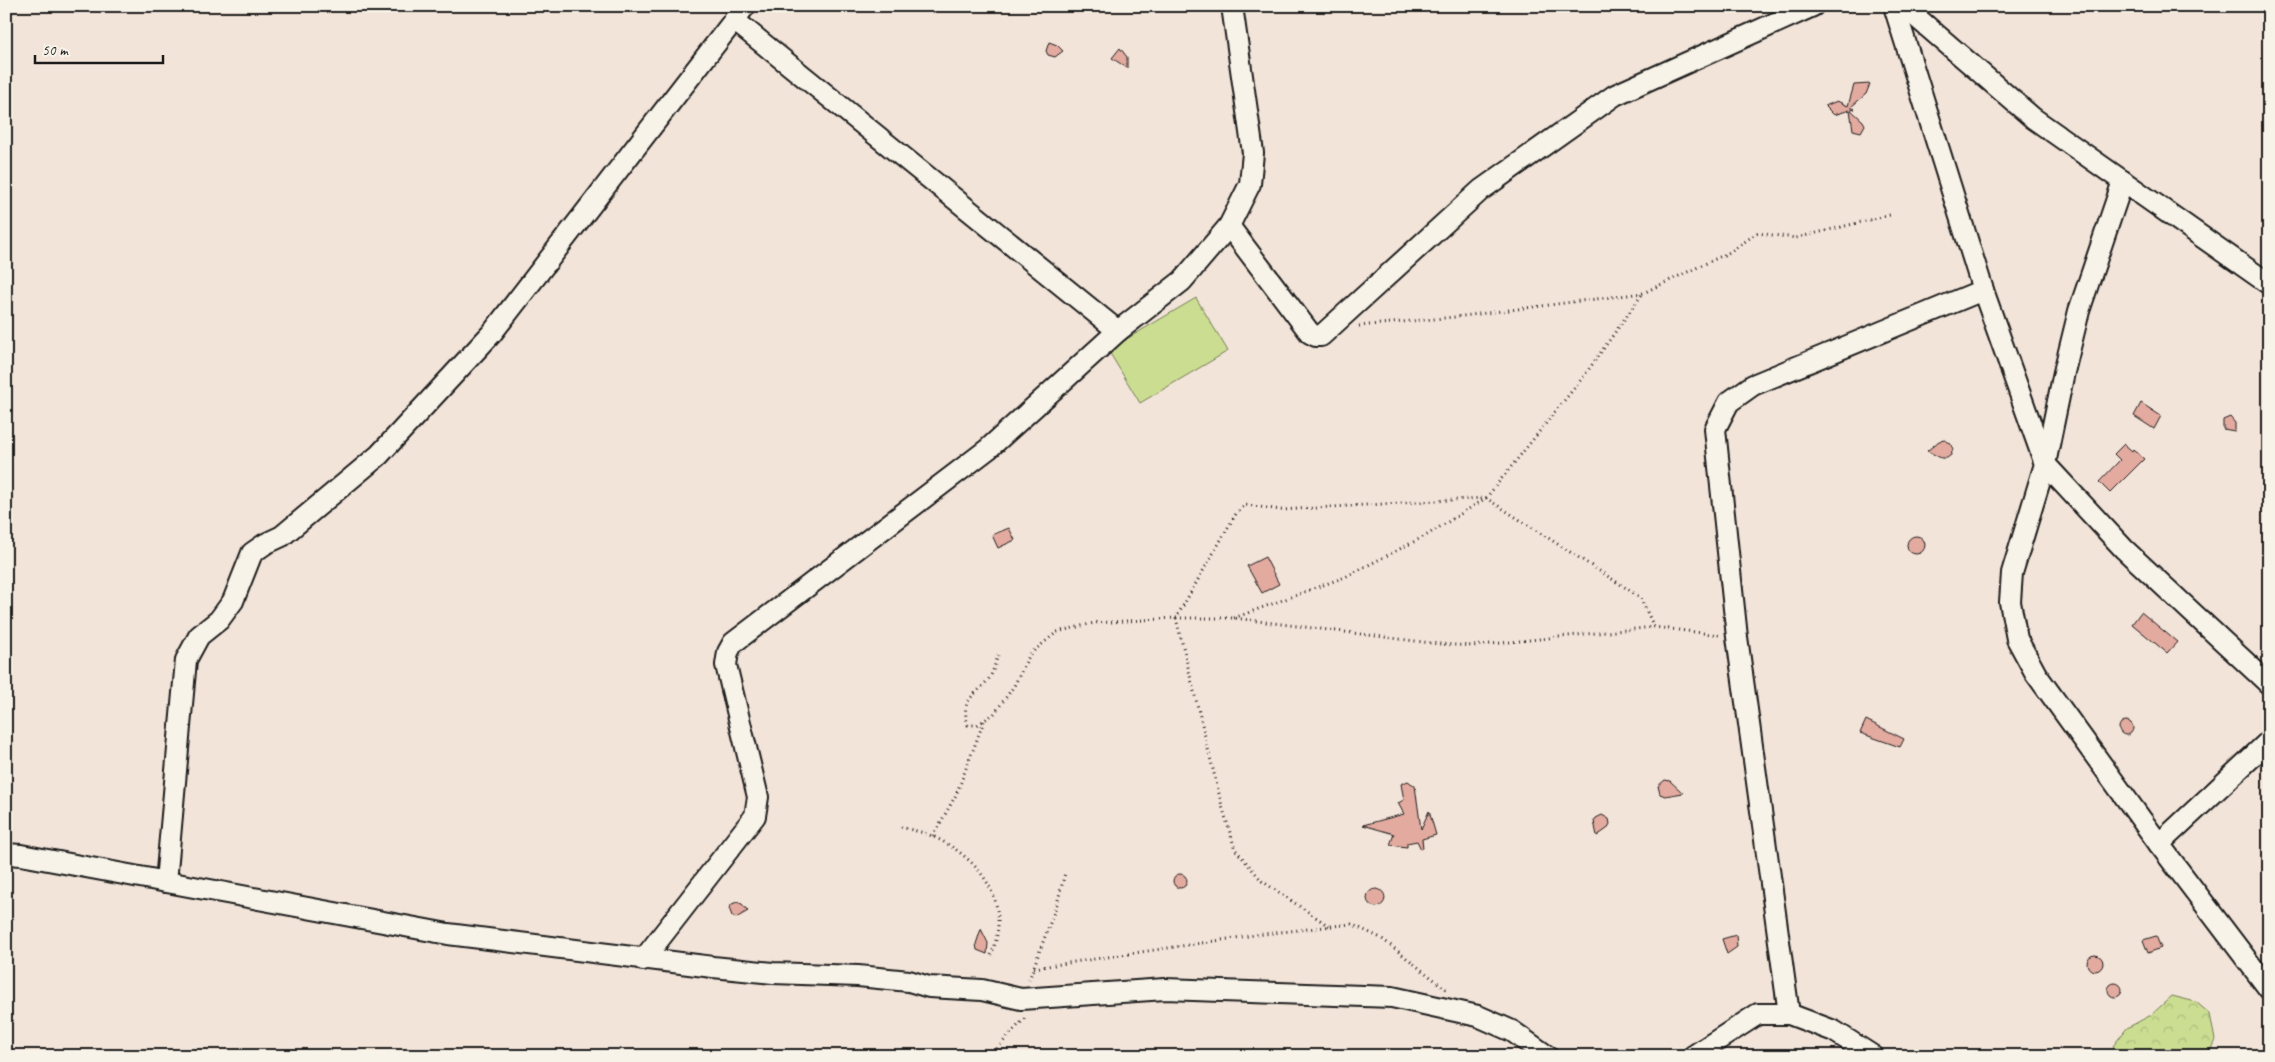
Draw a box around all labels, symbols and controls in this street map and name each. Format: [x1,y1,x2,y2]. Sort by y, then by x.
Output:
scale bar [35,32,162,64]
text: 50 m [42,41,69,60]

